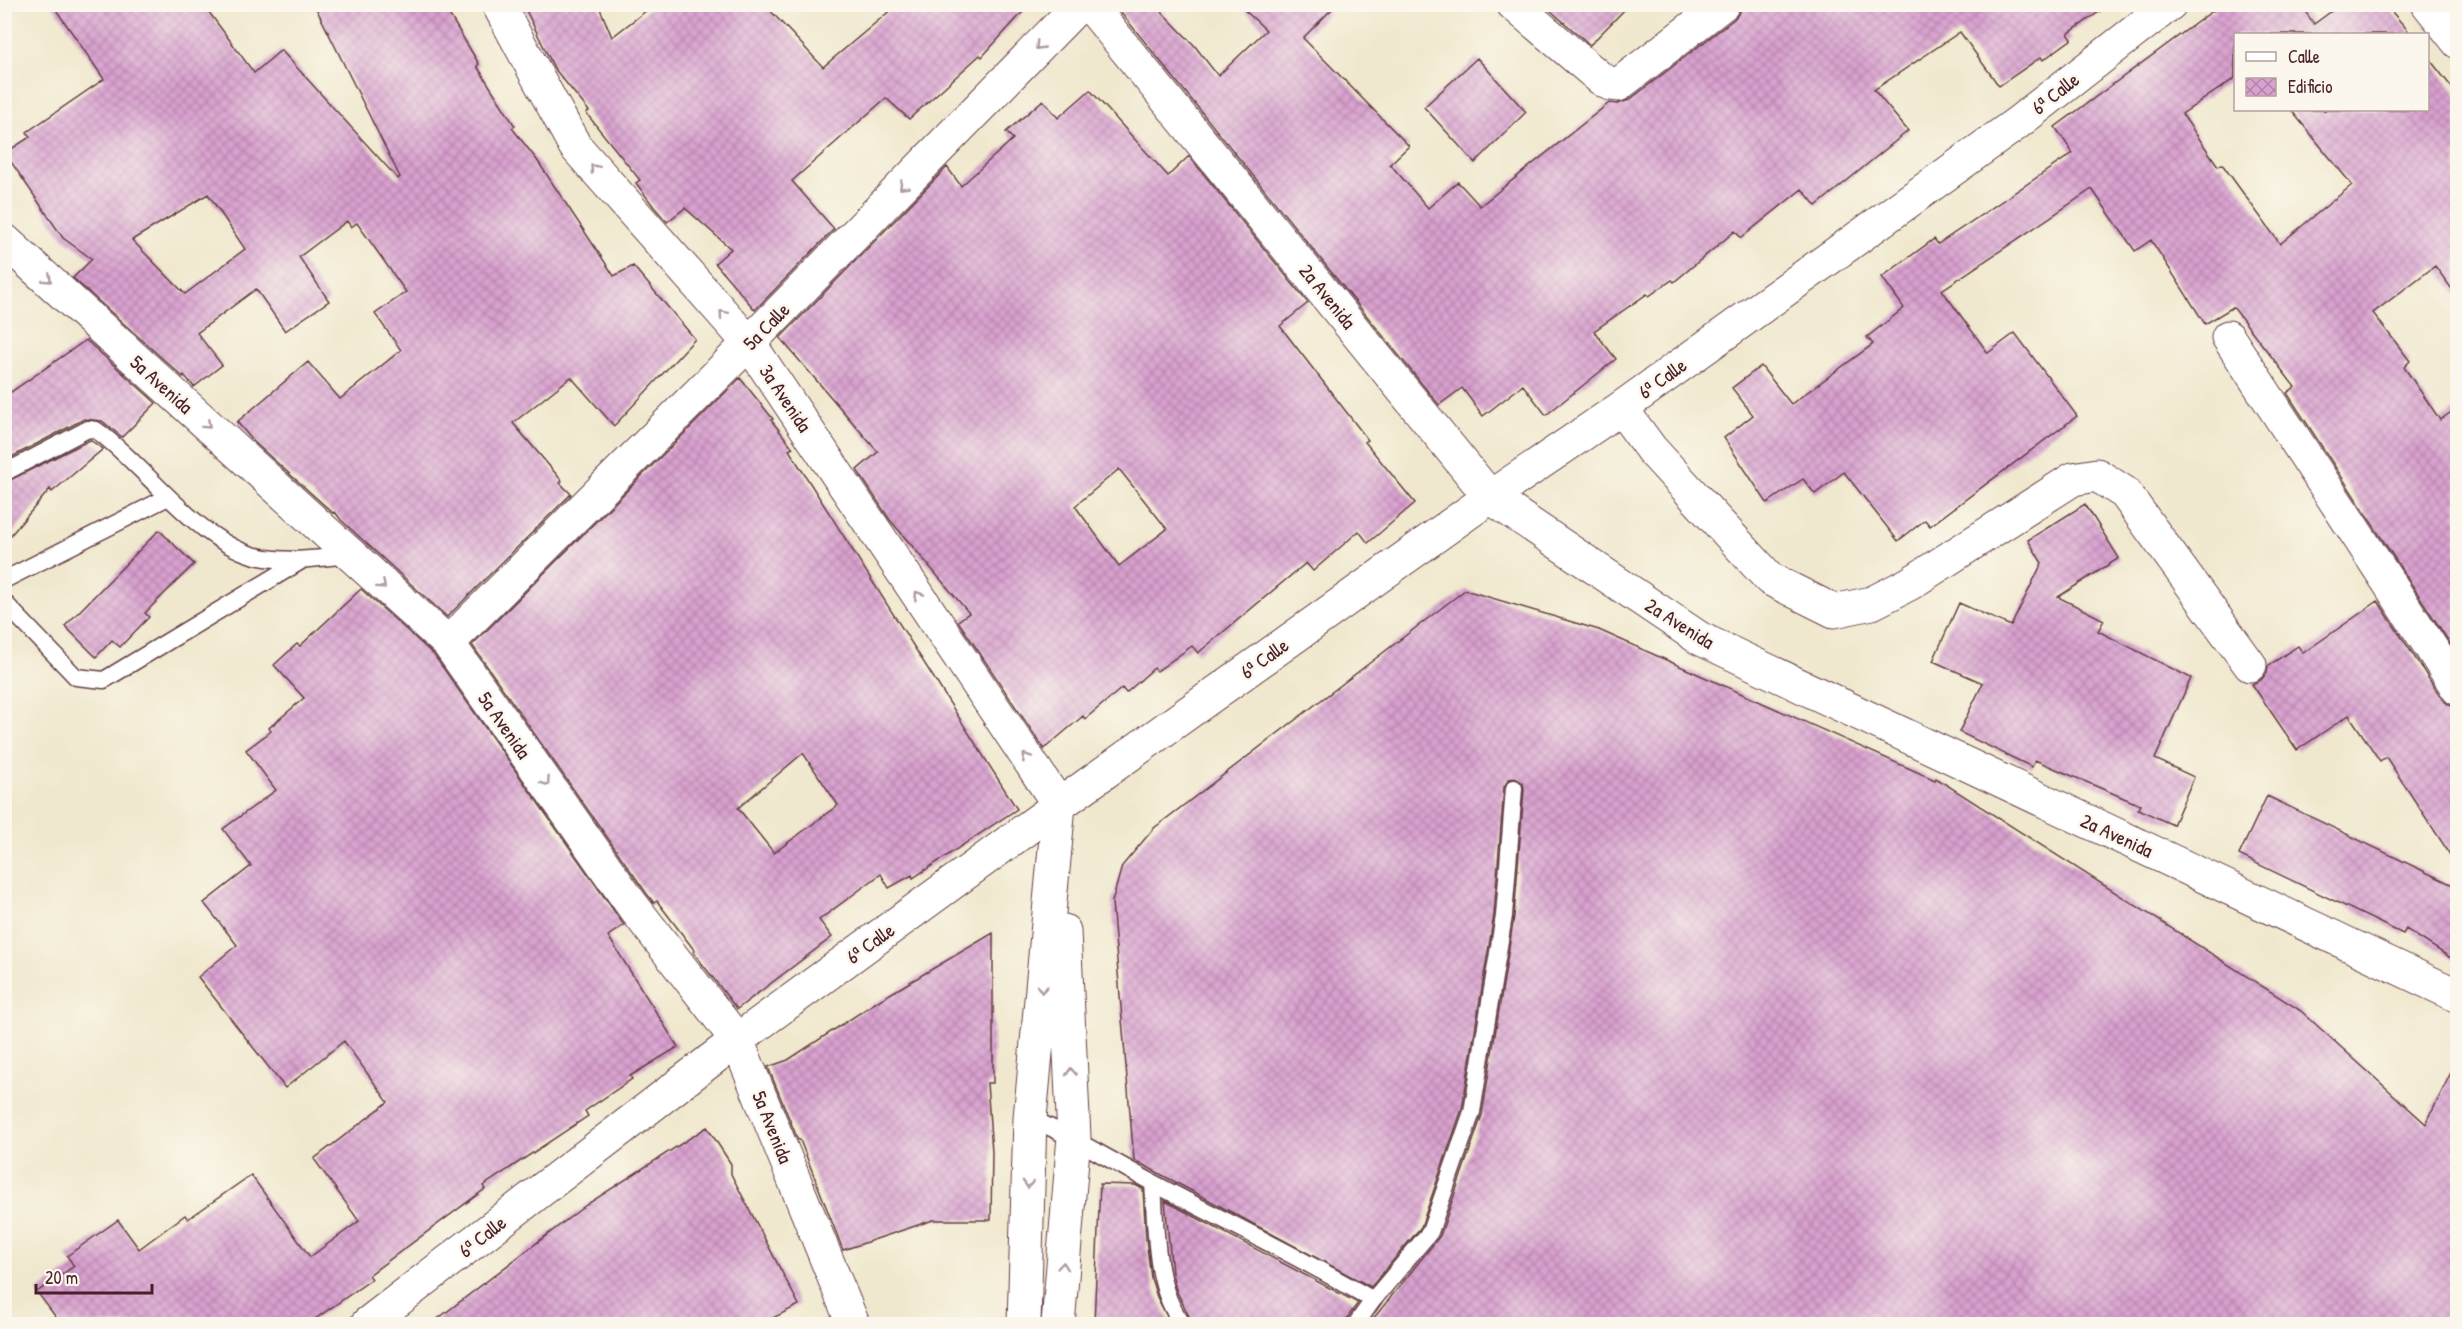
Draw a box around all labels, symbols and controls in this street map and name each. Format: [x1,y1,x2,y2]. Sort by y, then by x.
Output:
legend [2234,33,2429,111]
one-way arrow [1035,40,1046,50]
text: Calle [2288,44,2320,69]
street label: 6ª Calle [2026,66,2085,120]
text: Edificio [2288,74,2332,99]
one-way arrow [590,164,601,175]
one-way arrow [899,178,910,189]
street label: 2a Avenida [1293,258,1363,334]
one-way arrow [41,272,51,283]
street label: 5a Calle [737,296,795,356]
one-way arrow [719,310,730,321]
street label: 5a Avenida [125,349,199,419]
street label: 6ª Calle [1632,351,1692,405]
street label: 3a Avenida [753,359,819,437]
one-way arrow [200,418,211,429]
one-way arrow [375,578,386,589]
one-way arrow [914,590,925,601]
street label: 2a Avenida [1640,591,1720,655]
street label: 6ª Calle [1234,631,1294,685]
street label: 5a Avenida [472,686,538,764]
one-way arrow [1022,752,1033,763]
one-way arrow [539,776,550,787]
street label: 2a Avenida [2077,807,2158,864]
street label: 6ª Calle [840,916,900,970]
one-way arrow [1036,985,1049,994]
one-way arrow [1064,1067,1077,1076]
street label: 5a Avenida [746,1087,800,1167]
one-way arrow [1022,1179,1035,1188]
street label: 6ª Calle [453,1209,512,1263]
scale bar [36,1257,152,1295]
one-way arrow [1056,1262,1069,1271]
text: 20 m [45,1265,78,1290]

